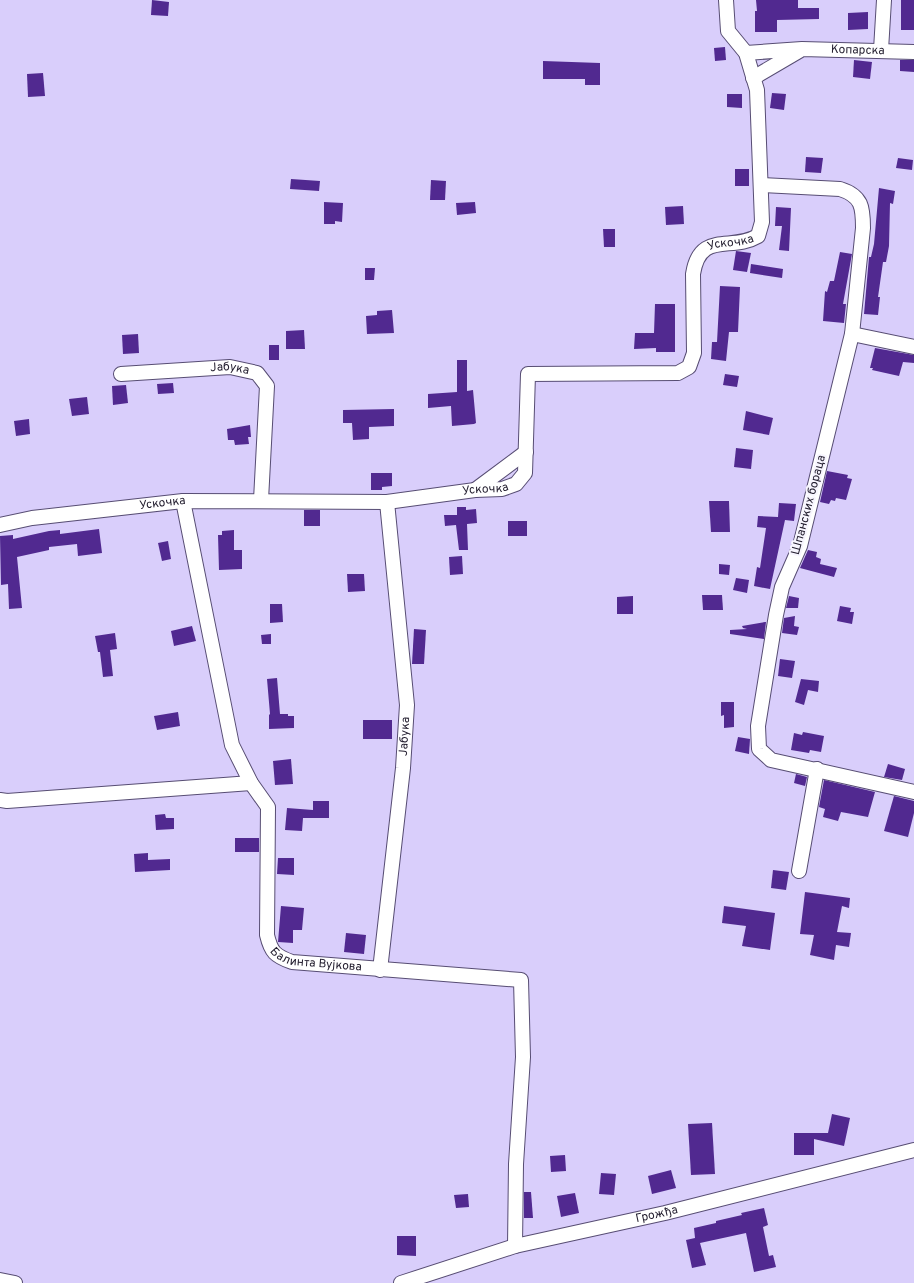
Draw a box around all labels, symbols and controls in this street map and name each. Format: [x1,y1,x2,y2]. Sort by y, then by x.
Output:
street label: Копарска [831,42,885,59]
street label: Ускочка [705,231,756,255]
street label: Јабука [210,359,251,379]
street label: Шпанских бораца [788,453,830,557]
street label: Ускочка [461,479,511,500]
street label: Ускочка [138,493,186,514]
street label: Јабука [396,716,414,756]
street label: Балинта Вујкова [266,944,363,975]
street label: Грожђа [634,1202,680,1227]

